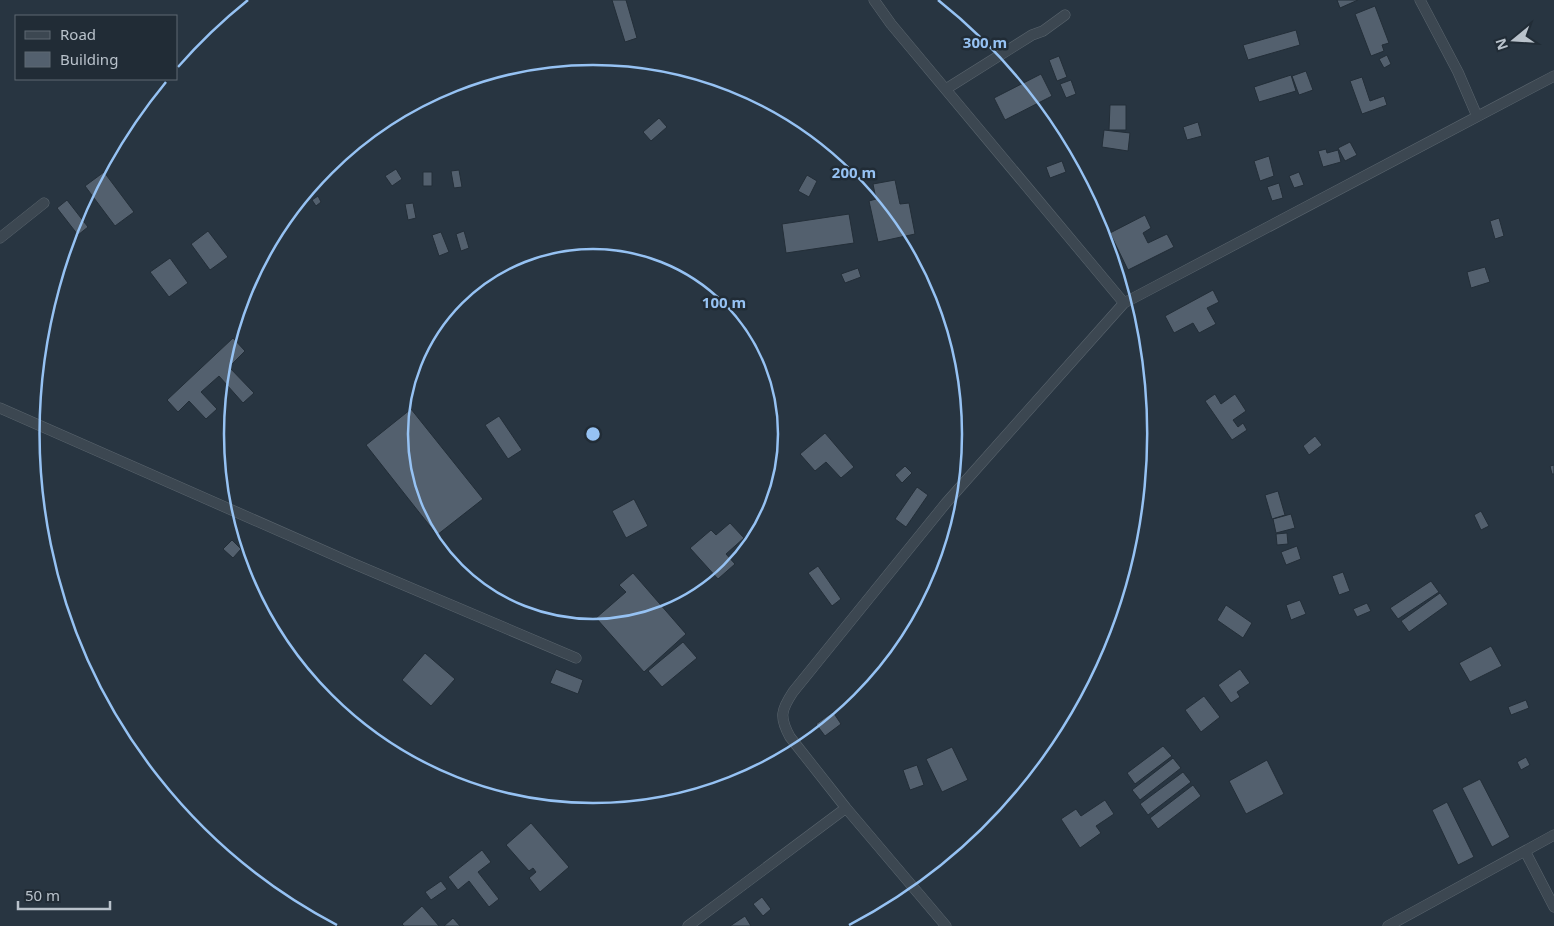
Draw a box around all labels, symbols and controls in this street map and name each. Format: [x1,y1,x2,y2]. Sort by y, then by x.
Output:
legend [15,15,178,80]
north arrow [1489,15,1539,65]
text: Road [60,24,96,44]
text: 300 m [963,32,1007,52]
text: N [1490,36,1512,53]
text: Building [60,49,118,69]
text: 200 m [832,162,876,182]
text: 100 m [702,292,746,312]
centre of rings [584,425,602,443]
scale bar [18,878,110,910]
text: 50 m [25,885,60,905]

